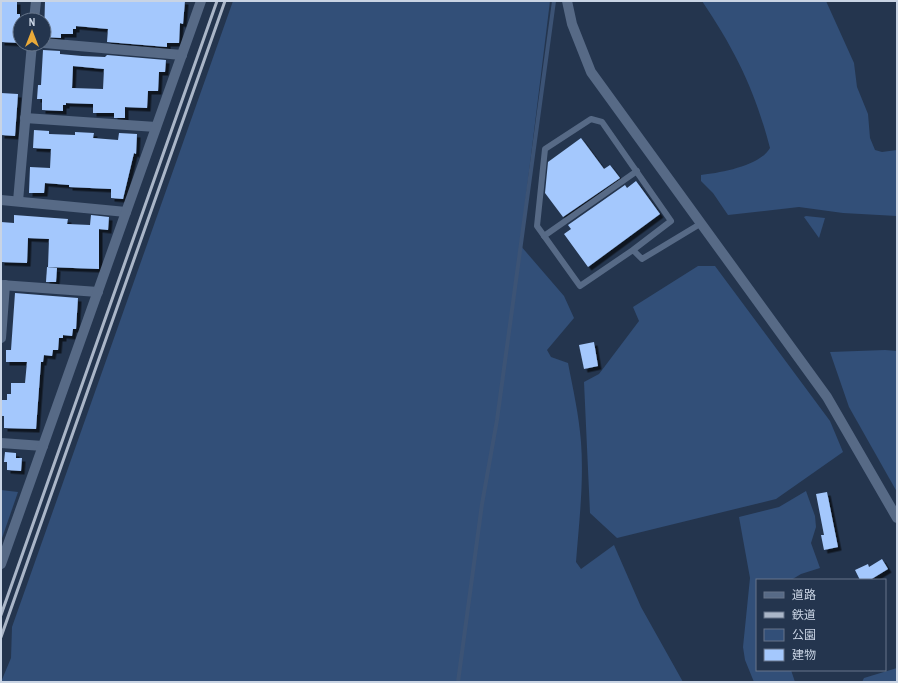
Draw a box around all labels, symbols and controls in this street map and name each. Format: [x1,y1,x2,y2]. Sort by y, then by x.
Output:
north arrow [12,12,52,52]
text: N [29,15,35,29]
legend [756,579,886,671]
text: 道路 [792,587,816,603]
text: 鉄道 [792,607,816,623]
text: 公園 [792,627,816,643]
text: 建物 [792,647,816,663]

